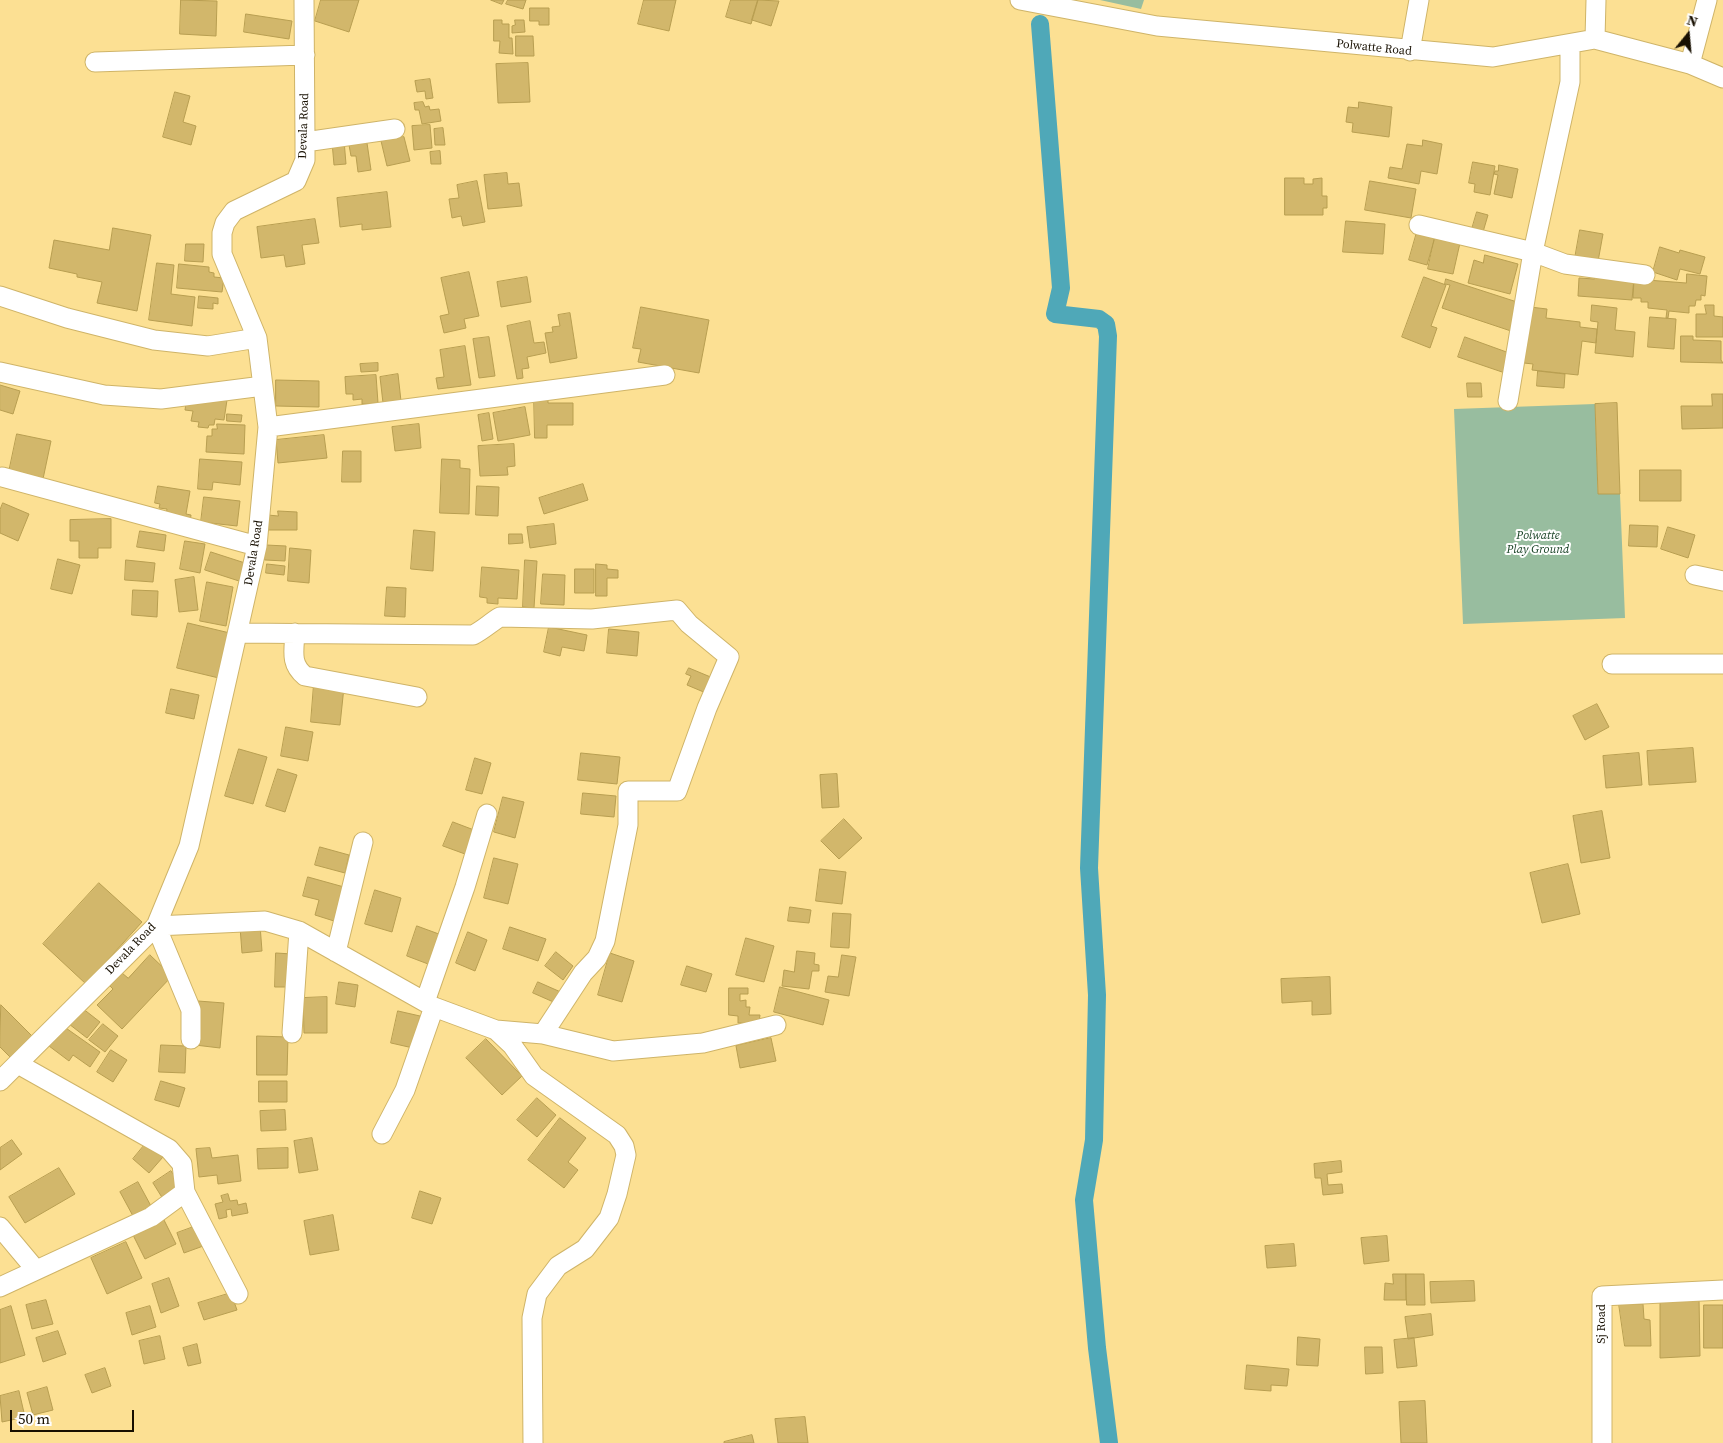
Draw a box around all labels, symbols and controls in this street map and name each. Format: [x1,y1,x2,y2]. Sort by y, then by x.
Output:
north arrow [1663,10,1713,60]
text: N [1685,10,1700,32]
street label: Polwatte Road [1336,37,1412,59]
street label: Devala Road [296,93,312,159]
street label: Devala Road [242,519,266,587]
park label: Polwatte Play Ground [1507,529,1569,557]
street label: Devala Road [103,920,159,978]
street label: Sj Road [1595,1304,1609,1344]
scale bar [12,1400,136,1432]
text: 50 m [18,1408,50,1429]

